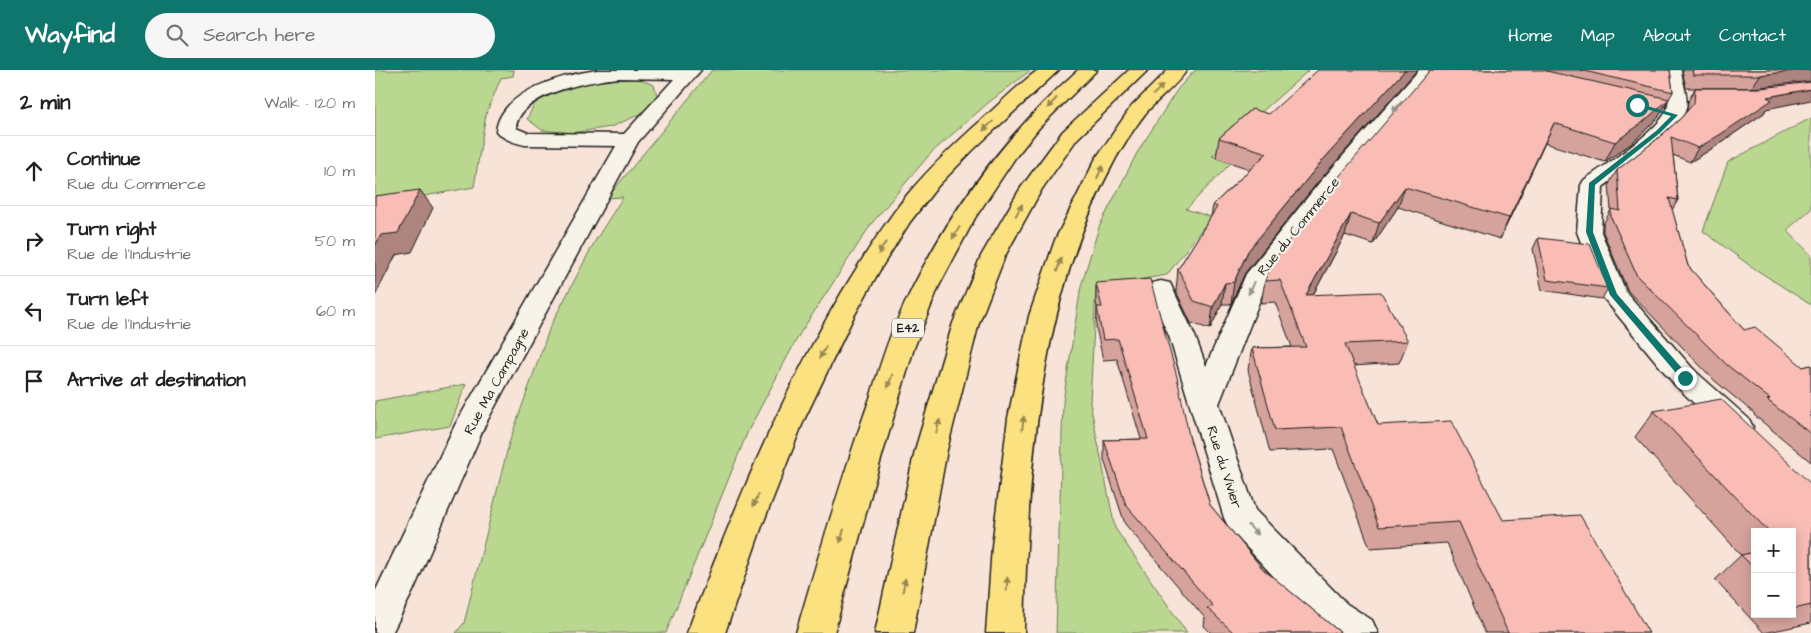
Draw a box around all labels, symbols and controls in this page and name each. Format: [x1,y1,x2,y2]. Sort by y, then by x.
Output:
search box [145,13,495,58]
text: Wayfind [25,18,115,52]
icon: search [163,21,191,49]
text: Search here [203,22,315,49]
text: Home [1508,23,1553,48]
text: Map [1581,23,1615,48]
text: About [1643,23,1691,48]
text: Contact [1719,23,1786,48]
one-way arrow [1152,84,1164,96]
text: 2 min [20,88,70,117]
text: Walk · 120 m [264,92,355,114]
route start [1626,94,1649,117]
one-way arrow [1046,96,1058,108]
one-way arrow [1391,101,1403,113]
one-way arrow [982,120,994,132]
text: Continue [67,146,141,173]
icon: ahead [20,157,48,185]
text: 10 m [324,160,355,182]
one-way arrow [1096,165,1104,179]
text: Rue du Commerce [67,173,206,195]
street label: Rue du Commerce [1253,173,1345,280]
one-way arrow [1015,203,1024,216]
text: Turn right [67,216,156,243]
one-way arrow [951,226,960,239]
icon: right [20,227,48,255]
text: 50 m [315,230,355,252]
one-way arrow [878,242,887,255]
text: Rue de l'Industrie [67,243,191,265]
one-way arrow [1056,257,1064,272]
one-way arrow [1247,281,1255,295]
text: Turn left [67,286,148,313]
icon: left [20,297,48,325]
text: 60 m [316,300,355,322]
text: Rue de l'Industrie [67,313,191,335]
road number: E42 [892,318,924,338]
street label: Rue Ma Campagne [459,324,535,438]
one-way arrow [819,345,827,359]
icon: arrive [20,367,48,395]
text: Arrive at destination [67,367,246,394]
route end [1674,367,1697,390]
one-way arrow [886,373,893,388]
one-way arrow [1019,414,1027,430]
one-way arrow [934,419,942,434]
street label: Rue du Vivier [1201,423,1247,511]
one-way arrow [752,493,760,508]
one-way arrow [1247,524,1259,536]
map controls [1751,528,1796,618]
button: + [1751,528,1796,573]
one-way arrow [838,529,846,544]
button: − [1751,573,1796,618]
one-way arrow [1004,576,1012,592]
one-way arrow [900,578,908,593]

